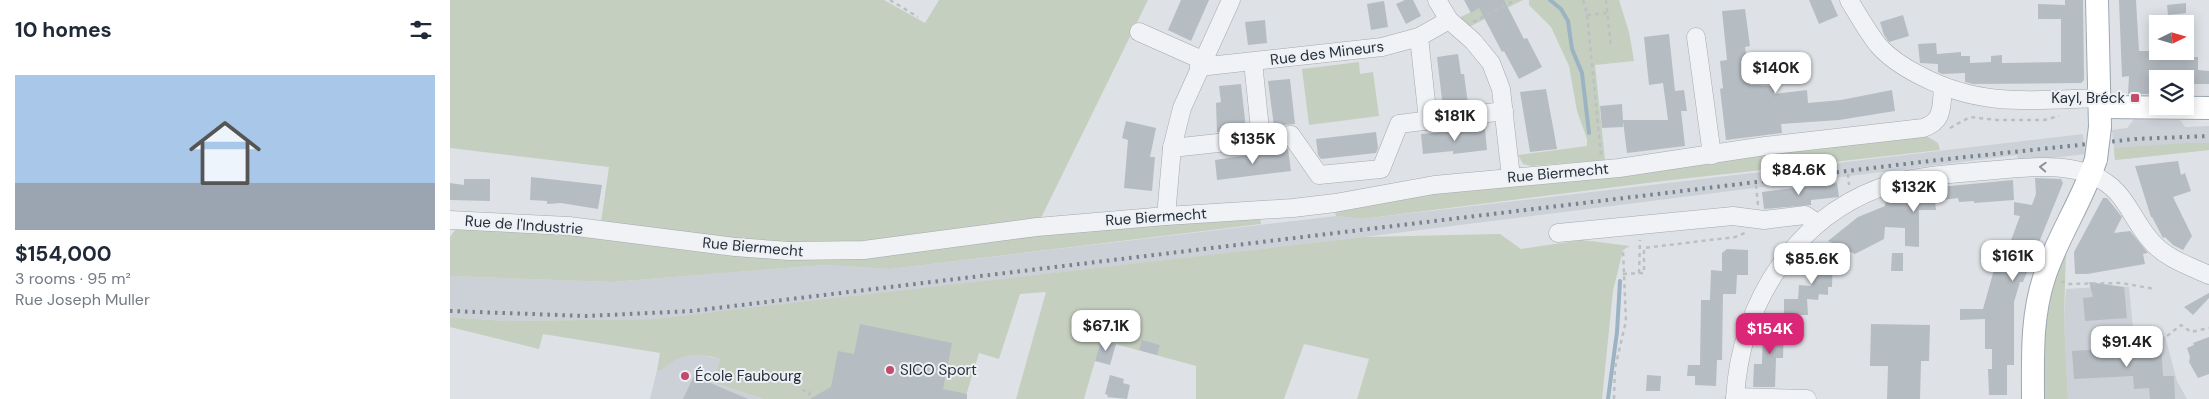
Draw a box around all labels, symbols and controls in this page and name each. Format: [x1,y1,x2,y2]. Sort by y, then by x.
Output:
north arrow [2149,15,2194,60]
map controls [2149,15,2194,115]
text: 10 homes [15,16,112,44]
icon: filters [407,16,435,44]
street label: Rue des Mineurs [1269,36,1385,70]
pin: $140K [1741,52,1811,94]
text: $140K [1752,57,1800,78]
button: layers [2149,70,2194,115]
place label: Kayl, Bréck [2051,88,2125,108]
marker: Kayl, Bréck [2129,92,2141,104]
pin: $181K [1420,100,1490,142]
text: $181K [1434,105,1476,126]
icon: home [180,108,270,198]
pin: $135K [1218,122,1288,165]
text: $135K [1230,128,1276,149]
pin: $84.6K [1758,154,1840,196]
street label: Rue Biermecht [1506,159,1610,187]
text: $84.6K [1772,159,1826,180]
one-way arrow [2038,161,2046,172]
pin: $132K [1879,170,1949,213]
text: $132K [1892,176,1936,197]
street label: Rue Biermecht [1105,203,1208,231]
street label: Rue de l'Industrie [464,211,584,239]
street label: Rue Biermecht [701,233,805,261]
text: $154,000 [15,240,112,268]
pin: $161K [1978,240,2048,282]
pin: $85.6K [1771,242,1853,285]
text: $161K [1992,245,2034,266]
text: $85.6K [1785,248,1839,269]
text: 3 rooms · 95 m² [15,268,131,289]
text: Rue Joseph Muller [15,289,150,310]
pin: $67.1K [1065,310,1147,352]
pin: $154K [1735,312,1805,355]
text: $67.1K [1082,315,1130,336]
text: $154K [1747,318,1793,339]
pin: $91.4K [2086,326,2168,368]
text: $91.4K [2102,331,2152,352]
place label: SICO Sport [900,360,977,380]
marker: SICO Sport [884,364,896,376]
place label: École Faubourg [695,366,802,386]
marker: École Faubourg [679,370,691,382]

